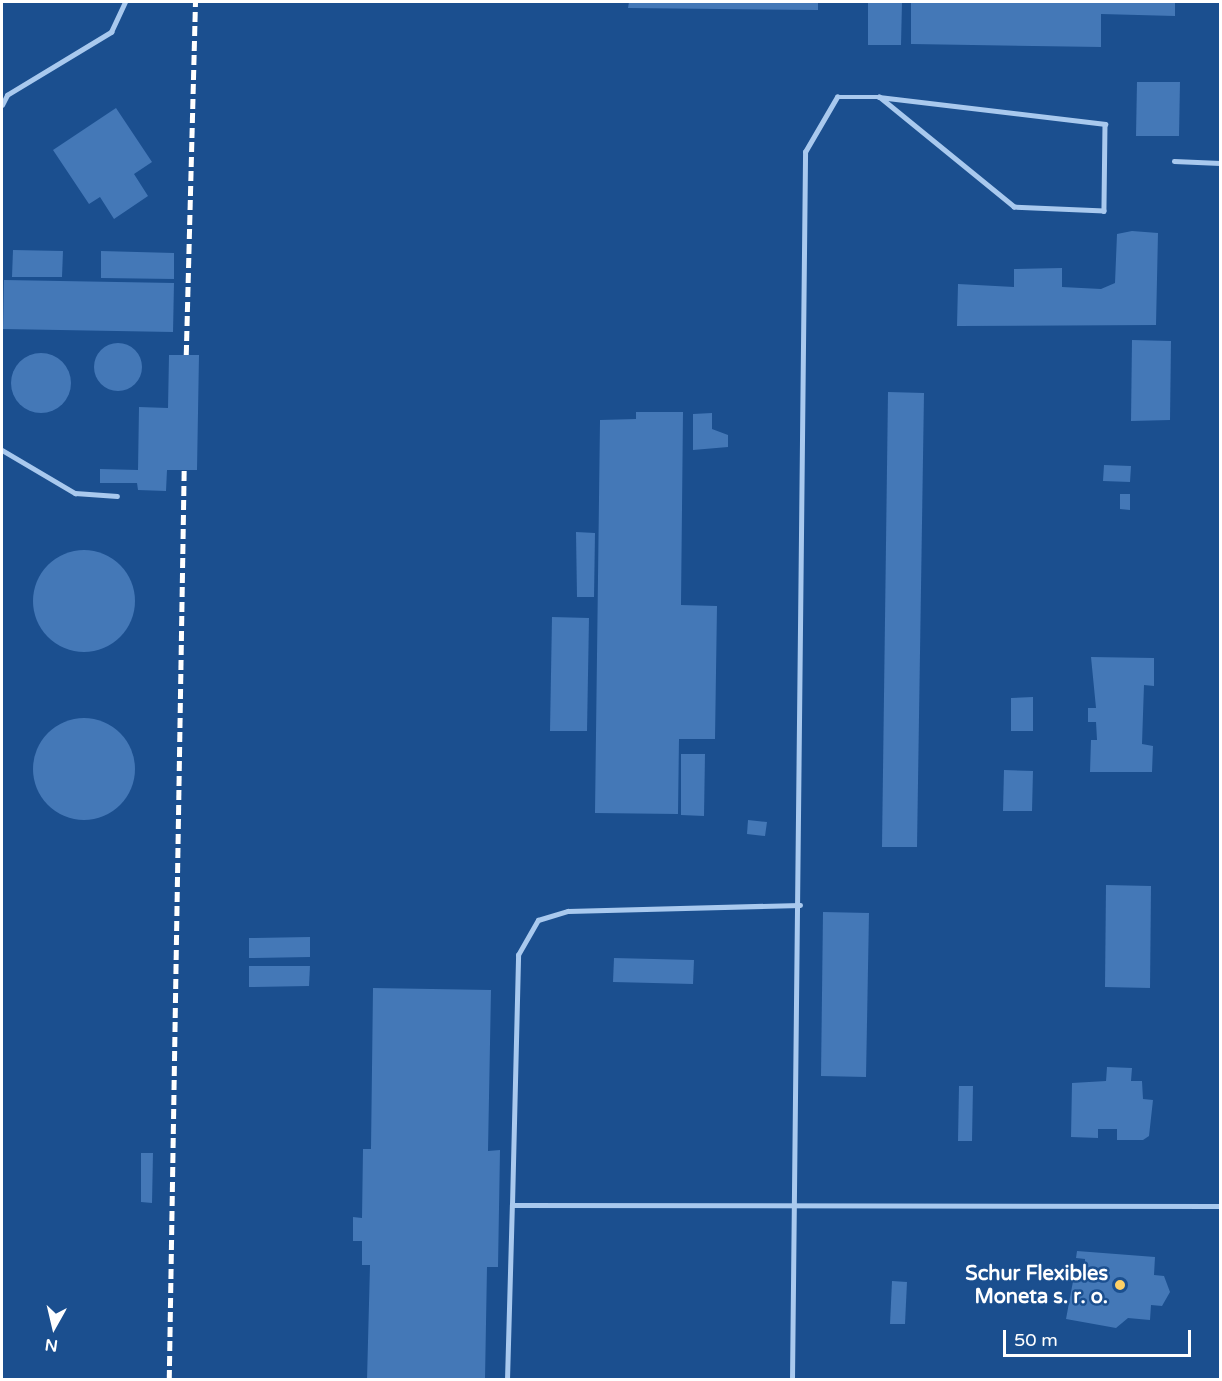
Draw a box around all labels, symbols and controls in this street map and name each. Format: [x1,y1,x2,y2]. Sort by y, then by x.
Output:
place label: Schur Flexibles Moneta s. r. o. [965,1262,1108,1309]
marker: Schur Flexibles Moneta s. r. o. [1113,1278,1127,1292]
north arrow [24,1297,84,1357]
scale bar [1006,1318,1194,1356]
text: 50 m [1014,1329,1058,1351]
text: N [44,1334,59,1356]

